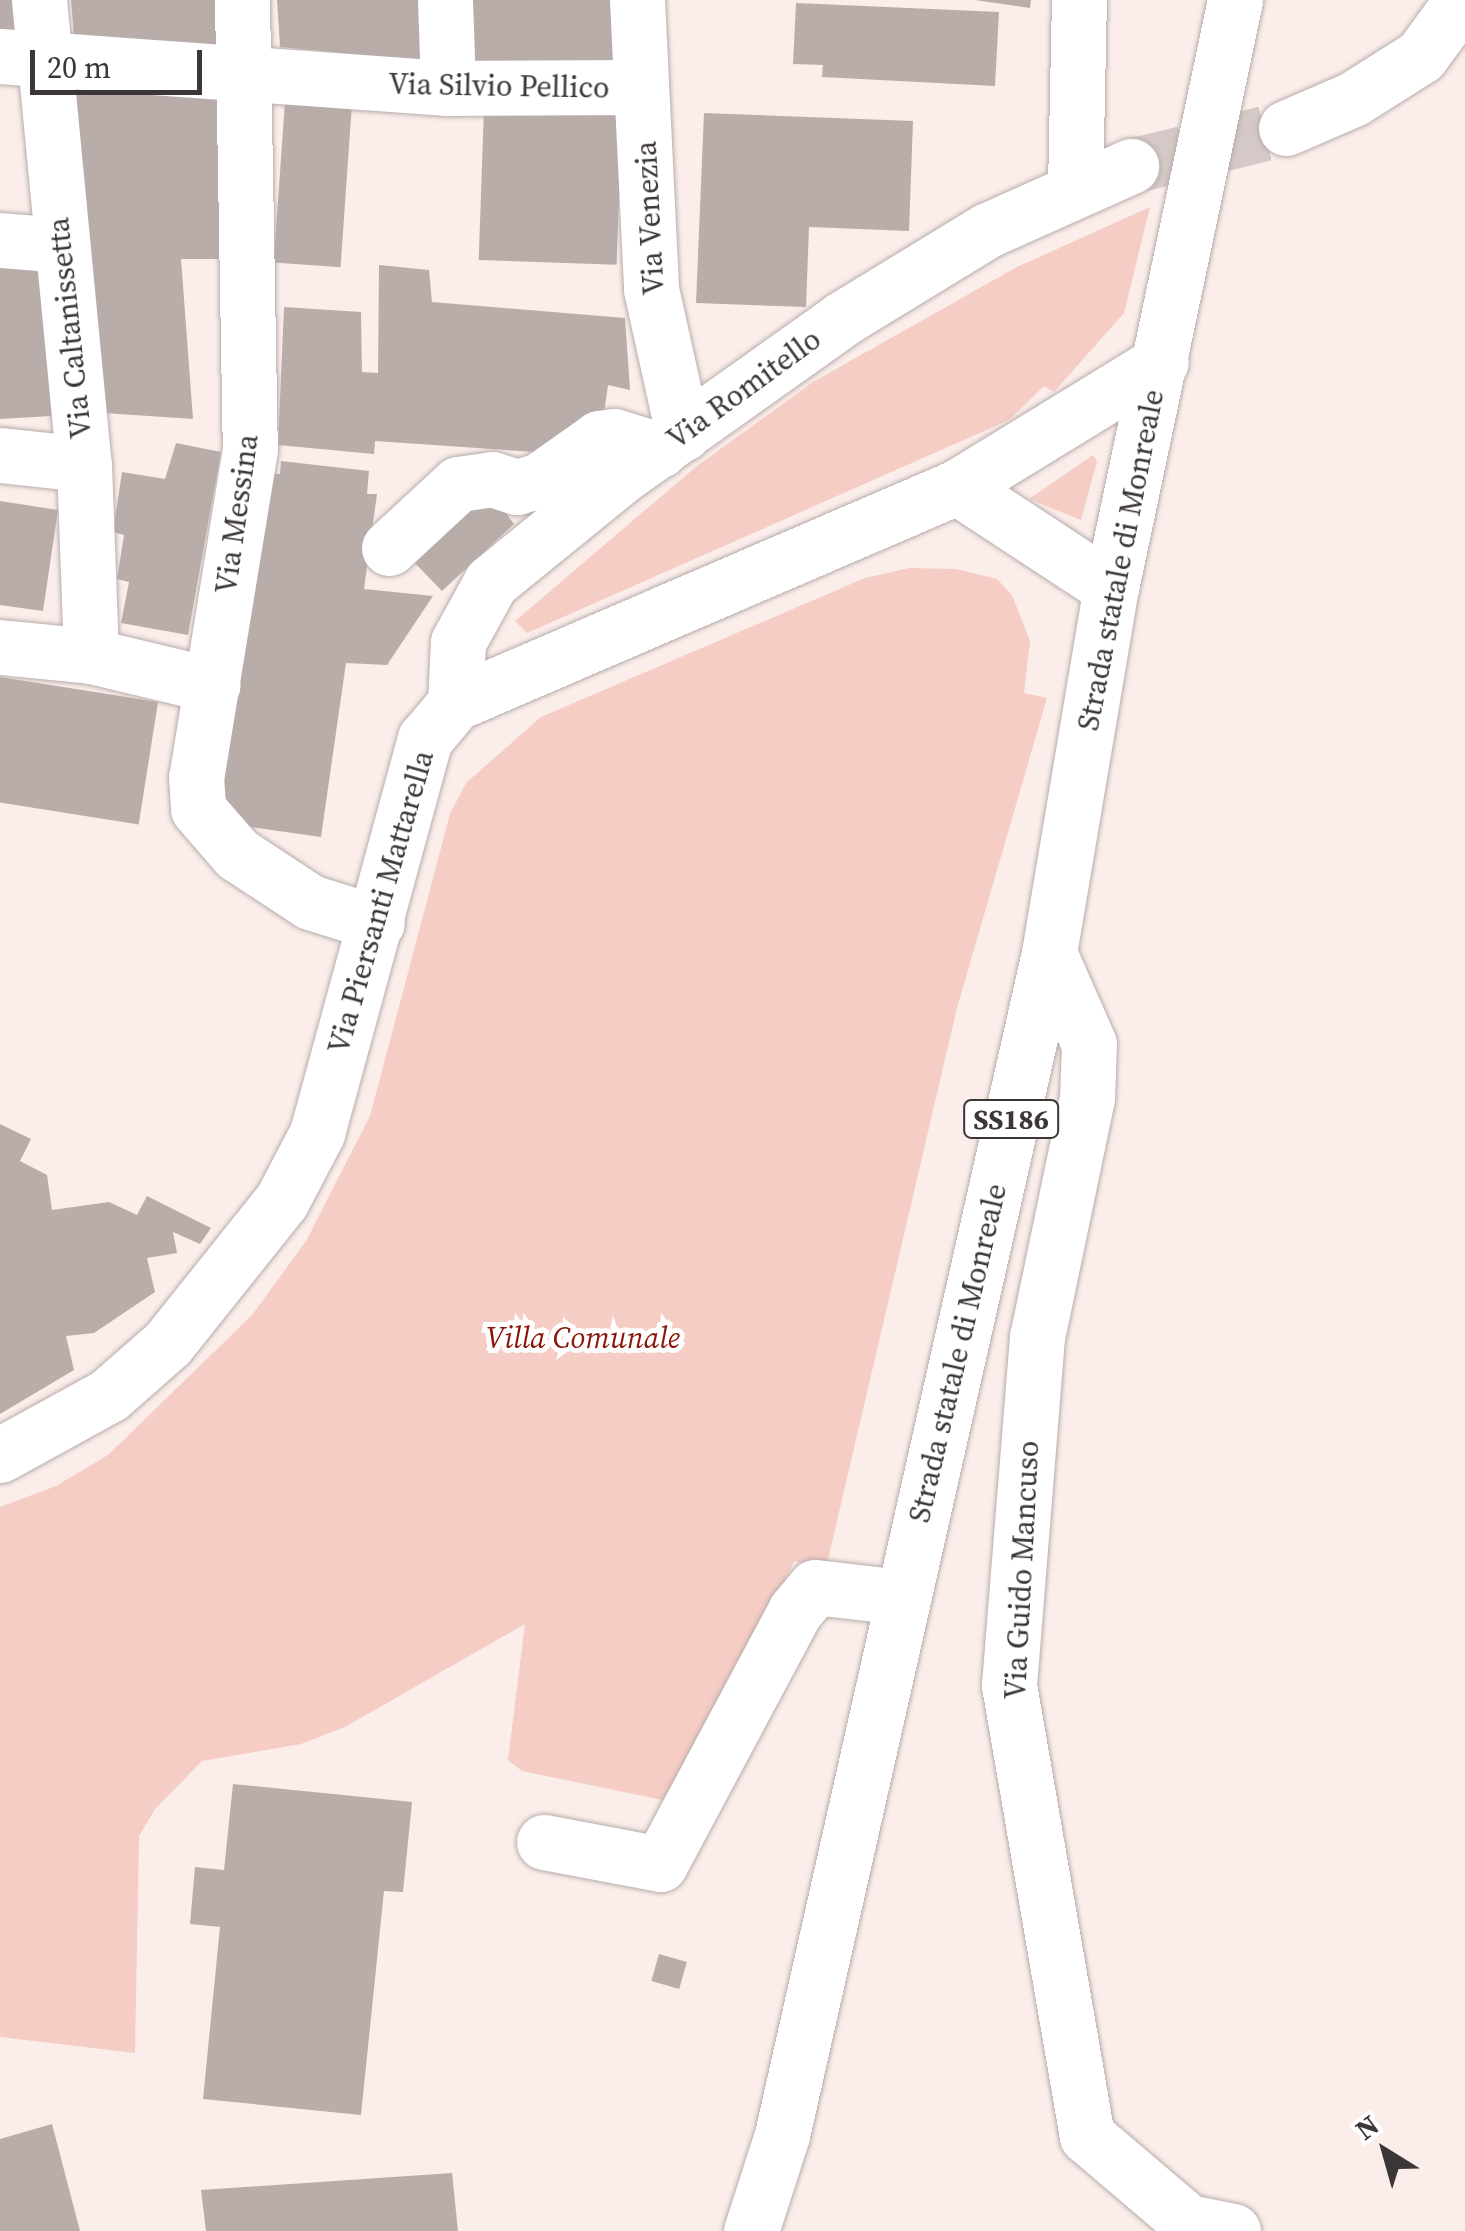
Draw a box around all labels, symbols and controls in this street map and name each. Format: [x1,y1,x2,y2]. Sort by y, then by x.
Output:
scale bar [35,30,208,92]
text: 20 m [47,47,111,88]
street label: Via Silvio Pellico [388,66,610,106]
street label: Via Venezia [628,140,672,296]
street label: Via Caltanissetta [40,216,100,440]
street label: Via Romitello [660,321,828,457]
street label: Strada statale di Monreale [1070,386,1172,734]
street label: Via Messina [208,432,266,596]
street label: Via Piersanti Mattarella [320,746,442,1058]
road number: SS186 [961,1096,1061,1142]
street label: Strada statale di Monreale [901,1180,1015,1526]
park label: Villa Comunale [486,1320,680,1356]
street label: Via Guido Mancuso [997,1440,1047,1700]
north arrow [1335,2101,1435,2201]
text: N [1347,2106,1387,2148]

